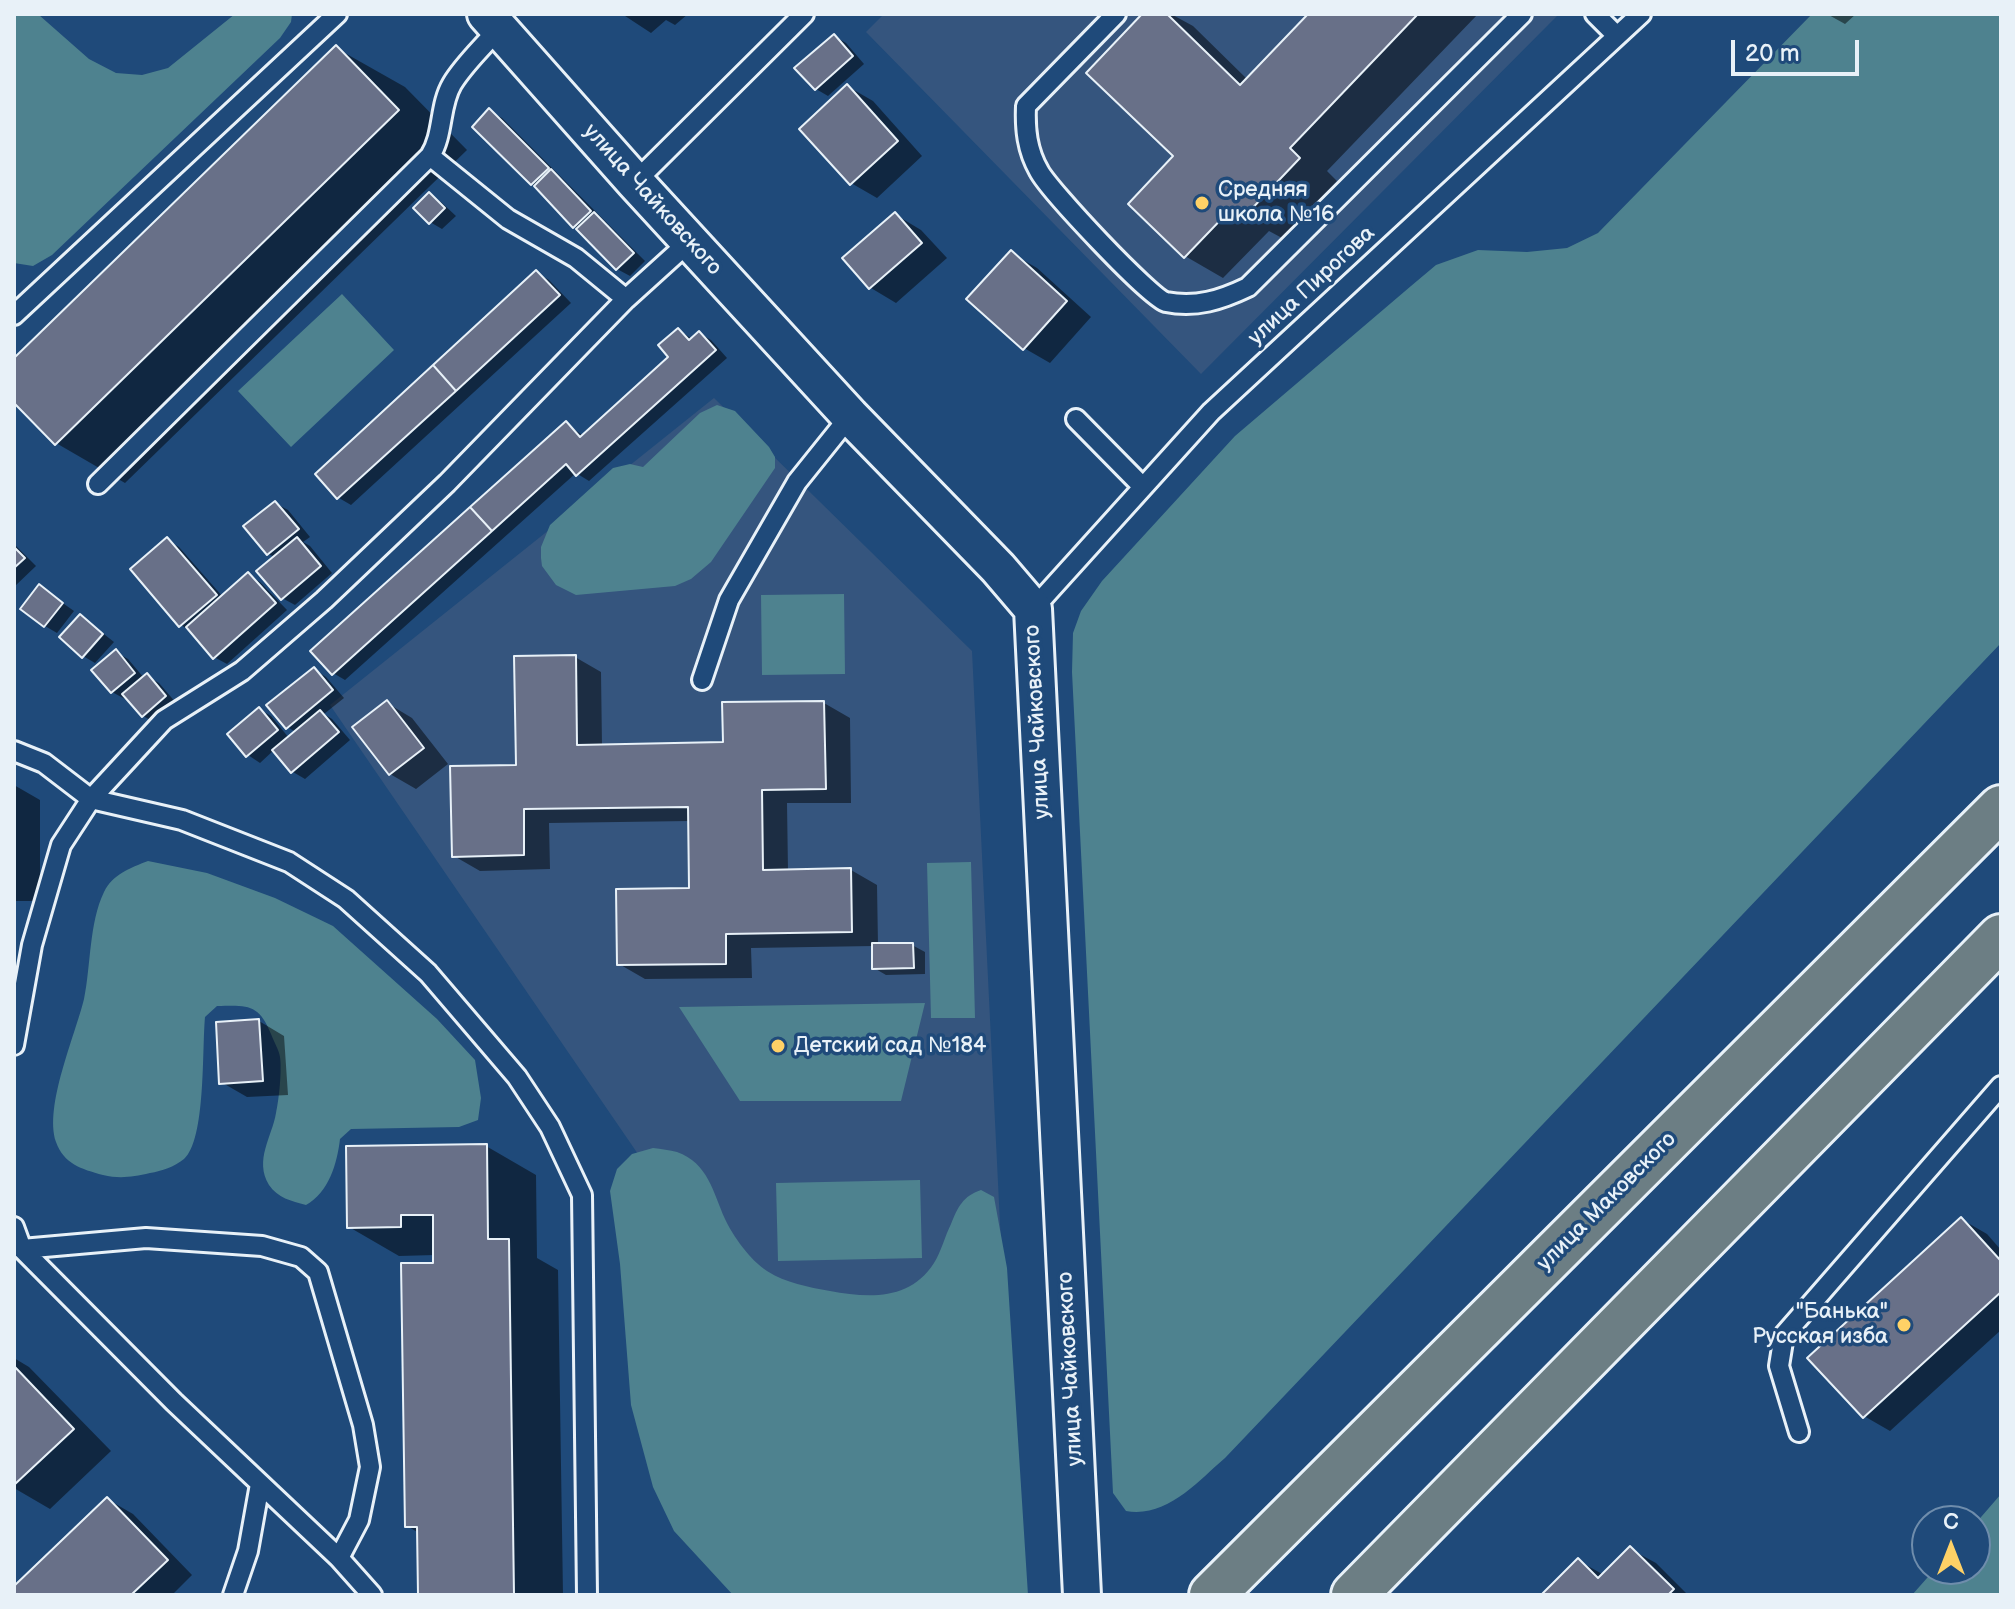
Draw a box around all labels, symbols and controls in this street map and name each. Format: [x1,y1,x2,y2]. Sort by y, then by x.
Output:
scale bar [1735,24,1863,74]
text: 20 m [1745,39,1800,68]
street label: улица Чайковского [577,119,727,281]
place label: Средняя школа №16 [1218,177,1335,228]
marker: Средняя школа №16 [1193,194,1211,212]
street label: улица Пирогова [1243,221,1381,351]
street label: улица Чайковского [1020,624,1056,820]
place label: Детский сад №184 [794,1033,986,1059]
marker: Детский сад №184 [769,1037,787,1055]
street label: улица Маковского [1532,1127,1682,1277]
street label: улица Чайковского [1053,1271,1089,1467]
place label: "Банька" Русская изба [1752,1299,1888,1350]
marker: "Банька" Русская изба [1895,1316,1913,1334]
north arrow [1911,1505,1991,1585]
text: С [1943,1509,1959,1536]

